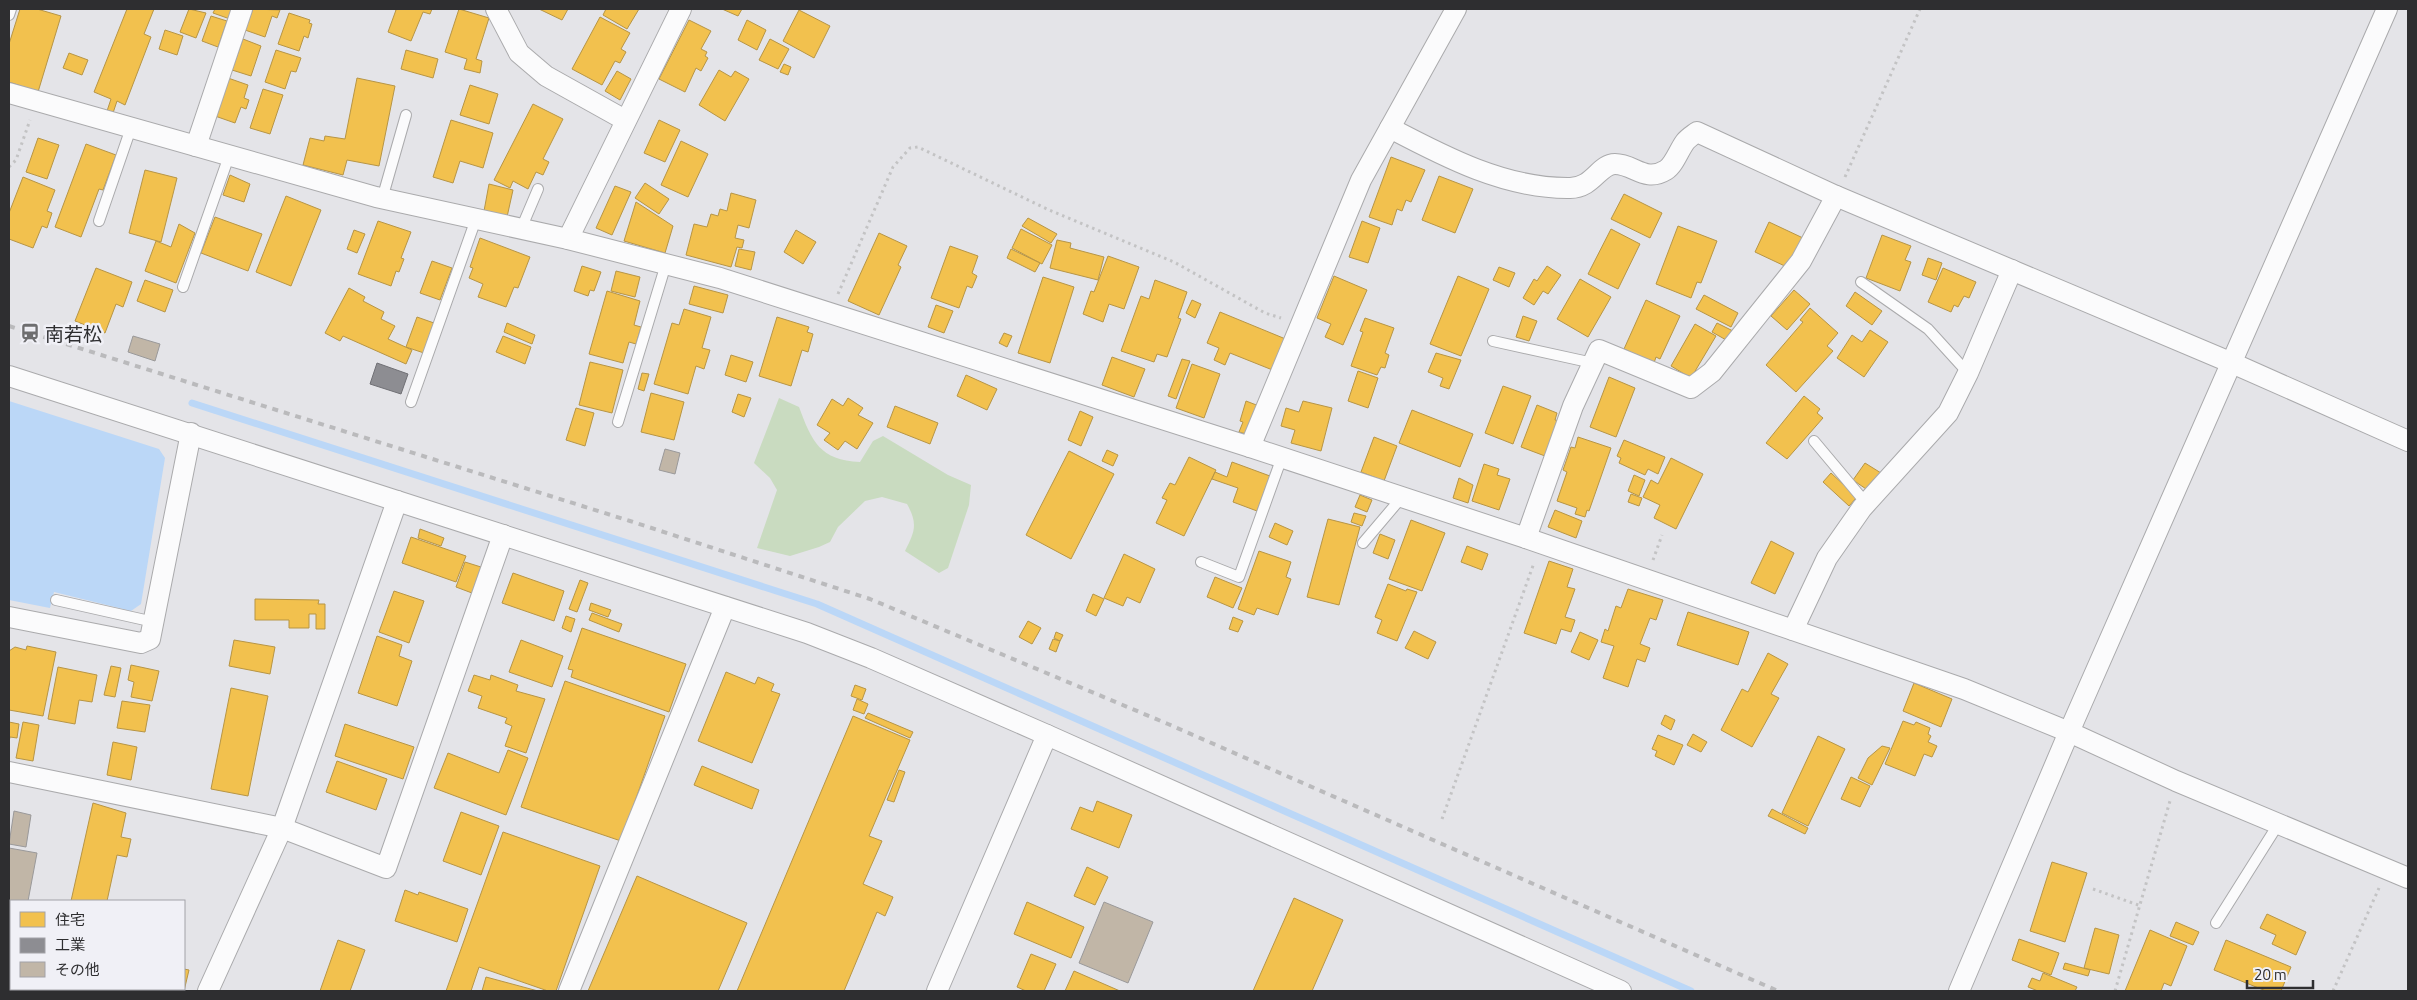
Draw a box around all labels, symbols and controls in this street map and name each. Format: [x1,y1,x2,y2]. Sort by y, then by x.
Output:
place label: 南若松 [45,319,102,348]
station icon: 南若松 [19,322,41,344]
legend [10,900,185,990]
text: 住宅 [55,908,85,931]
text: 工業 [55,933,85,956]
text: その他 [55,958,100,981]
scale bar [2247,958,2313,990]
text: 20 m [2254,963,2287,986]

